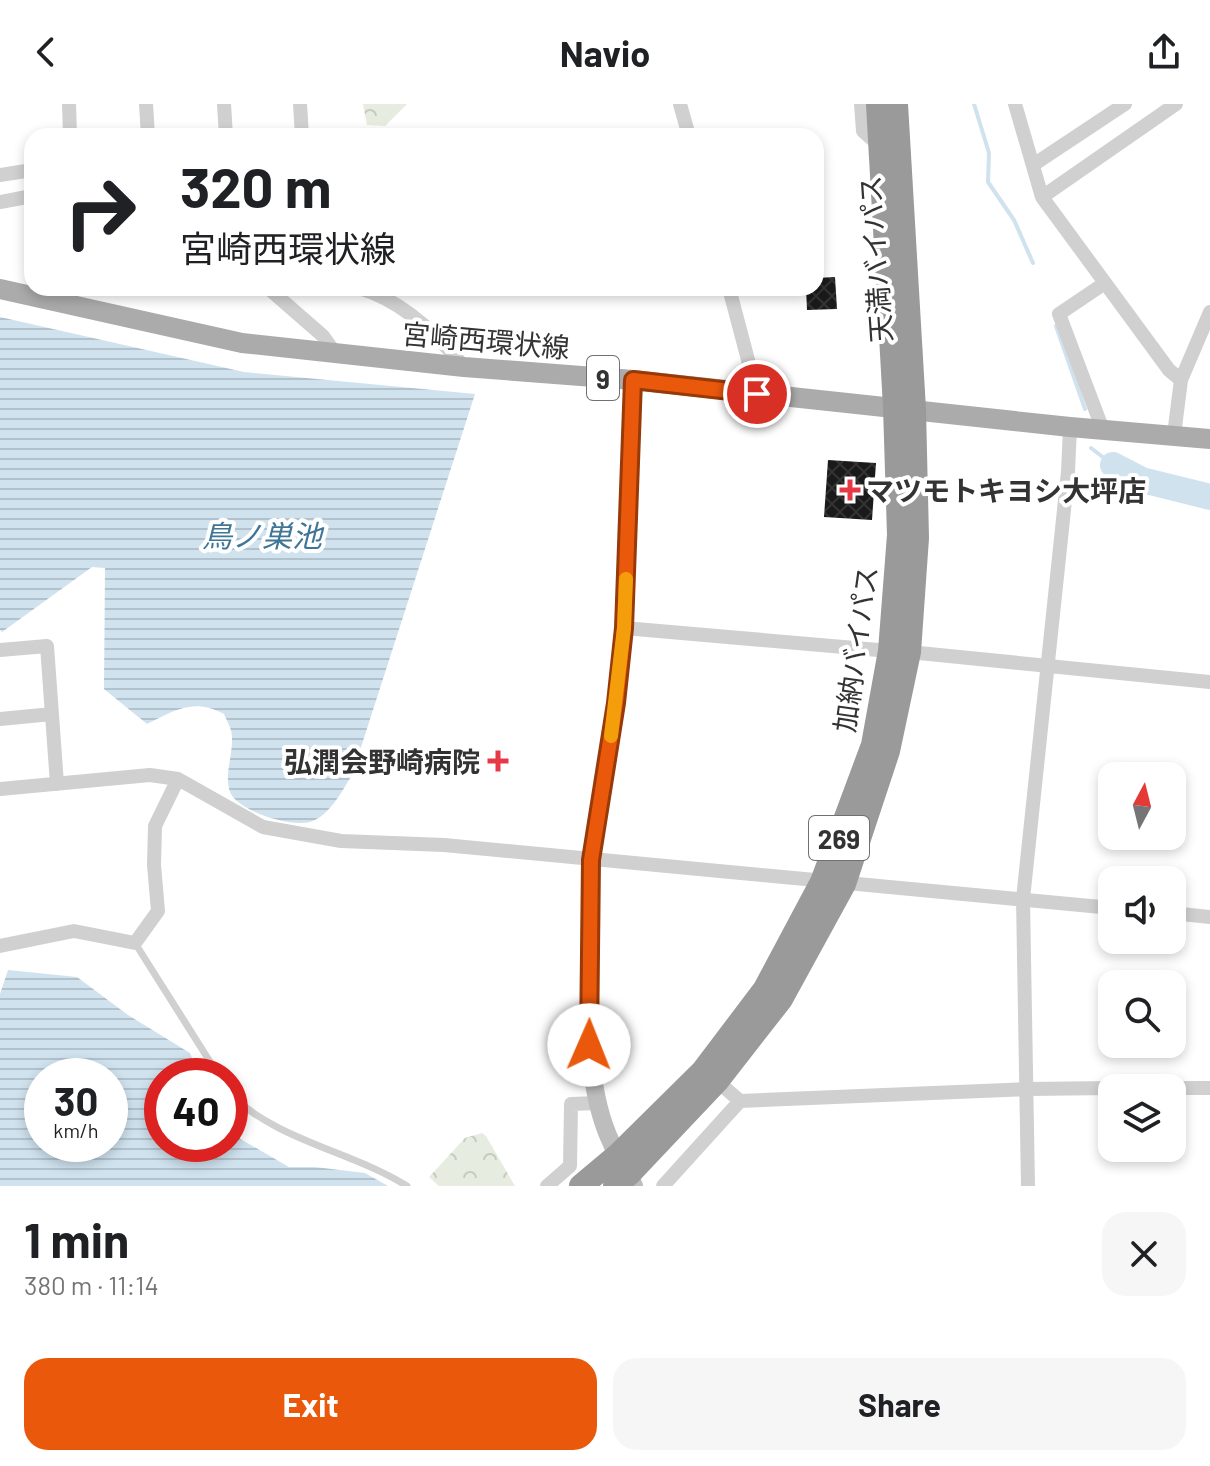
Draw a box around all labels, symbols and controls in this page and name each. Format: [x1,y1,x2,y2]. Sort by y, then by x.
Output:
icon: back [24,30,68,74]
icon: share [1142,30,1186,74]
text: Navio [560,31,650,74]
text: 320 m [180,152,331,219]
icon: right [48,160,152,264]
street label: 天満バイパス [852,174,898,344]
text: 宮崎西環状線 [180,226,396,269]
street label: 宮崎西環状線 [401,316,571,364]
road number: 9 [587,356,619,400]
pin [723,360,791,428]
icon: arrive [735,372,779,416]
place label: マツモトキヨシ大坪店 [866,473,1146,507]
marker: マツモトキヨシ大坪店 [841,481,859,499]
water label: 鳥ノ巣池 [202,517,325,553]
street label: 加納バイパス [827,564,883,734]
place label: 弘潤会野崎病院 [284,744,480,778]
marker: 弘潤会野崎病院 [487,750,509,772]
north arrow [1098,762,1186,850]
map controls [1098,762,1186,1162]
road number: 269 [809,816,869,860]
button: sound [1098,866,1186,954]
button: search [1098,970,1186,1058]
position arrow [547,1003,631,1087]
speed limit sign: 40 [144,1058,248,1162]
button: layers [1098,1074,1186,1162]
text: 30 [54,1076,98,1124]
text: km/h [53,1118,99,1142]
text: 1 min [24,1210,129,1268]
button: close [1102,1212,1186,1296]
text: 380 m · 11:14 [24,1269,159,1300]
button: Exit [24,1358,597,1450]
button: Share [613,1358,1186,1450]

